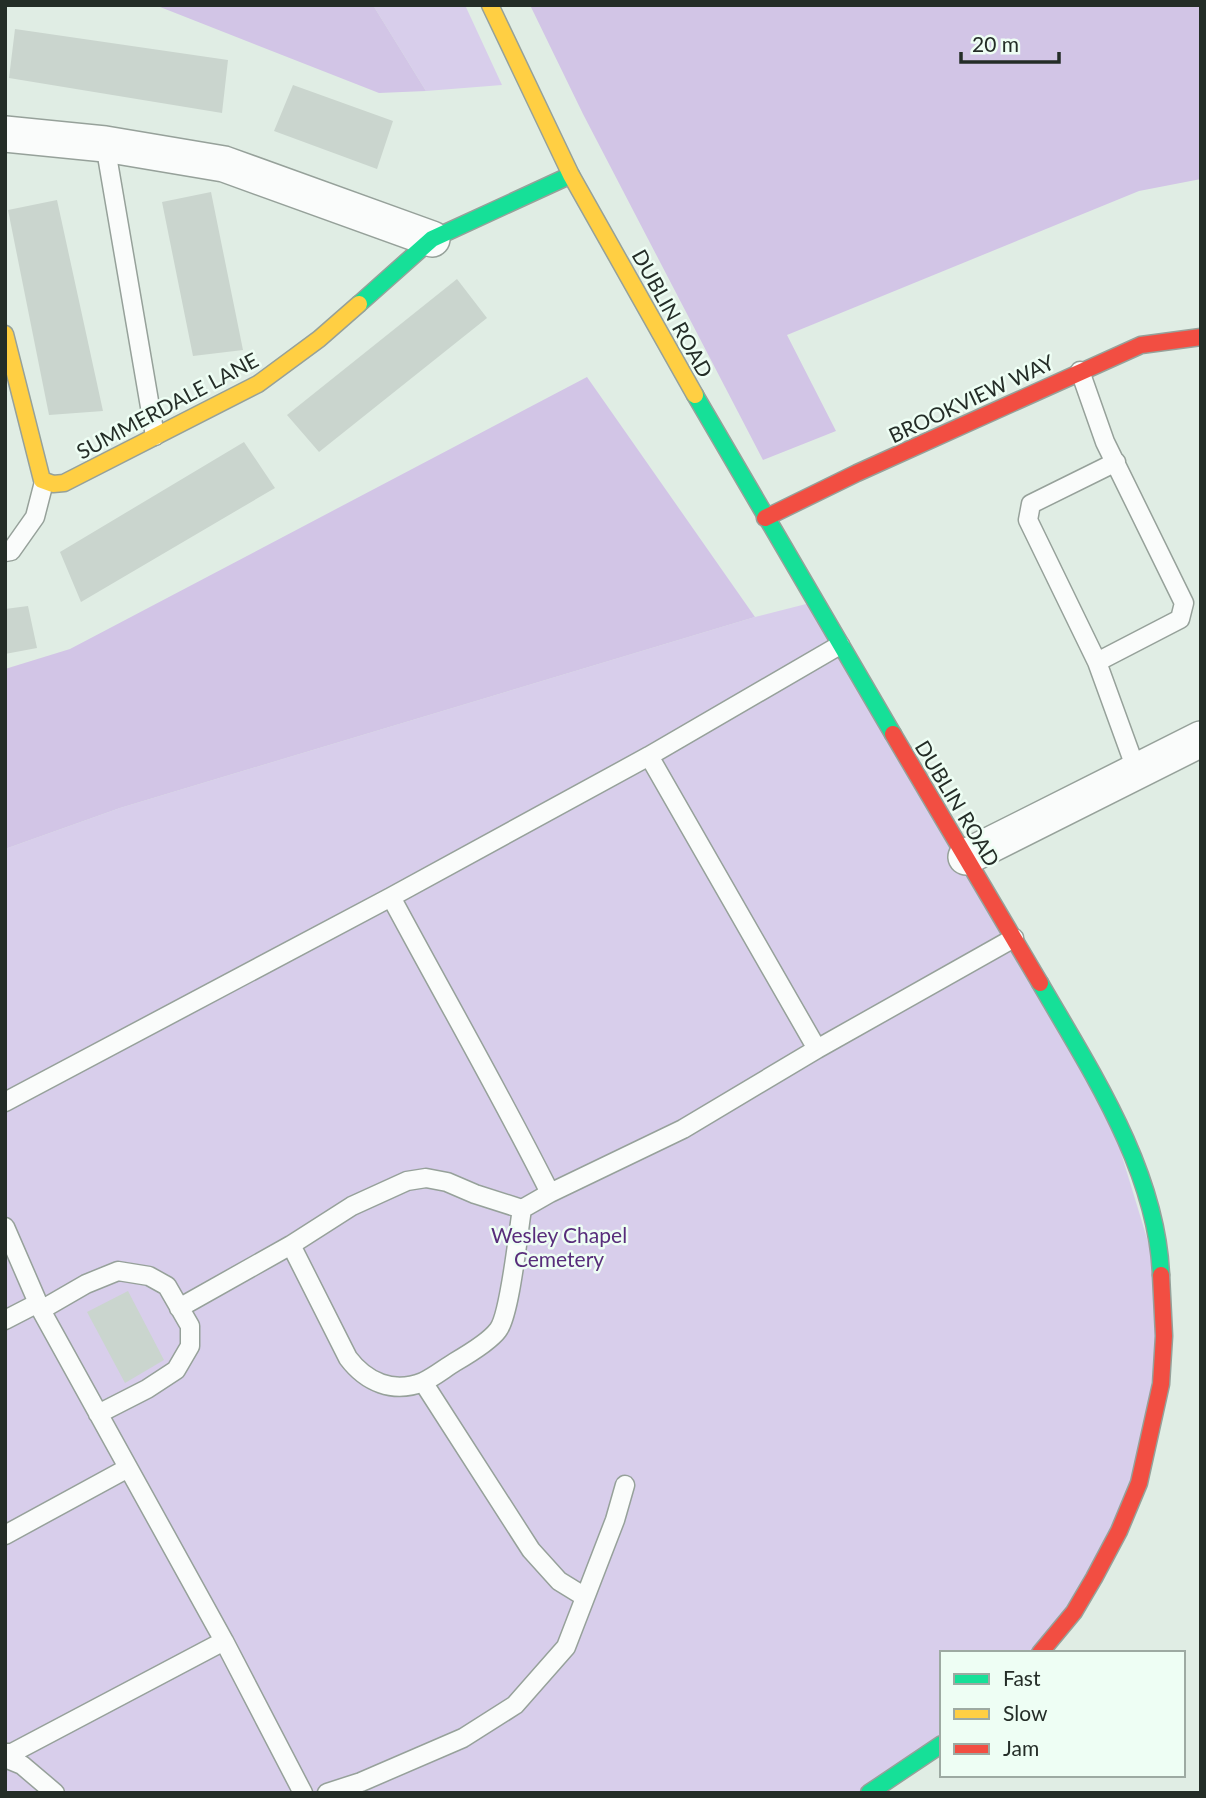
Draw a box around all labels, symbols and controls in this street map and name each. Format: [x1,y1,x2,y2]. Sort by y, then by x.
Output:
scale bar [961,21,1059,65]
text: 20 m [972,31,1019,56]
street label: DUBLIN ROAD [627,245,719,381]
street label: SUMMERDALE LANE [72,346,262,464]
street label: BROOKVIEW WAY [884,348,1058,447]
street label: DUBLIN ROAD [911,735,1005,871]
park label: Wesley Chapel Cemetery [491,1222,627,1271]
legend [940,1651,1185,1777]
text: Fast [1003,1665,1041,1690]
text: Slow [1003,1700,1048,1725]
text: Jam [1003,1735,1039,1760]

